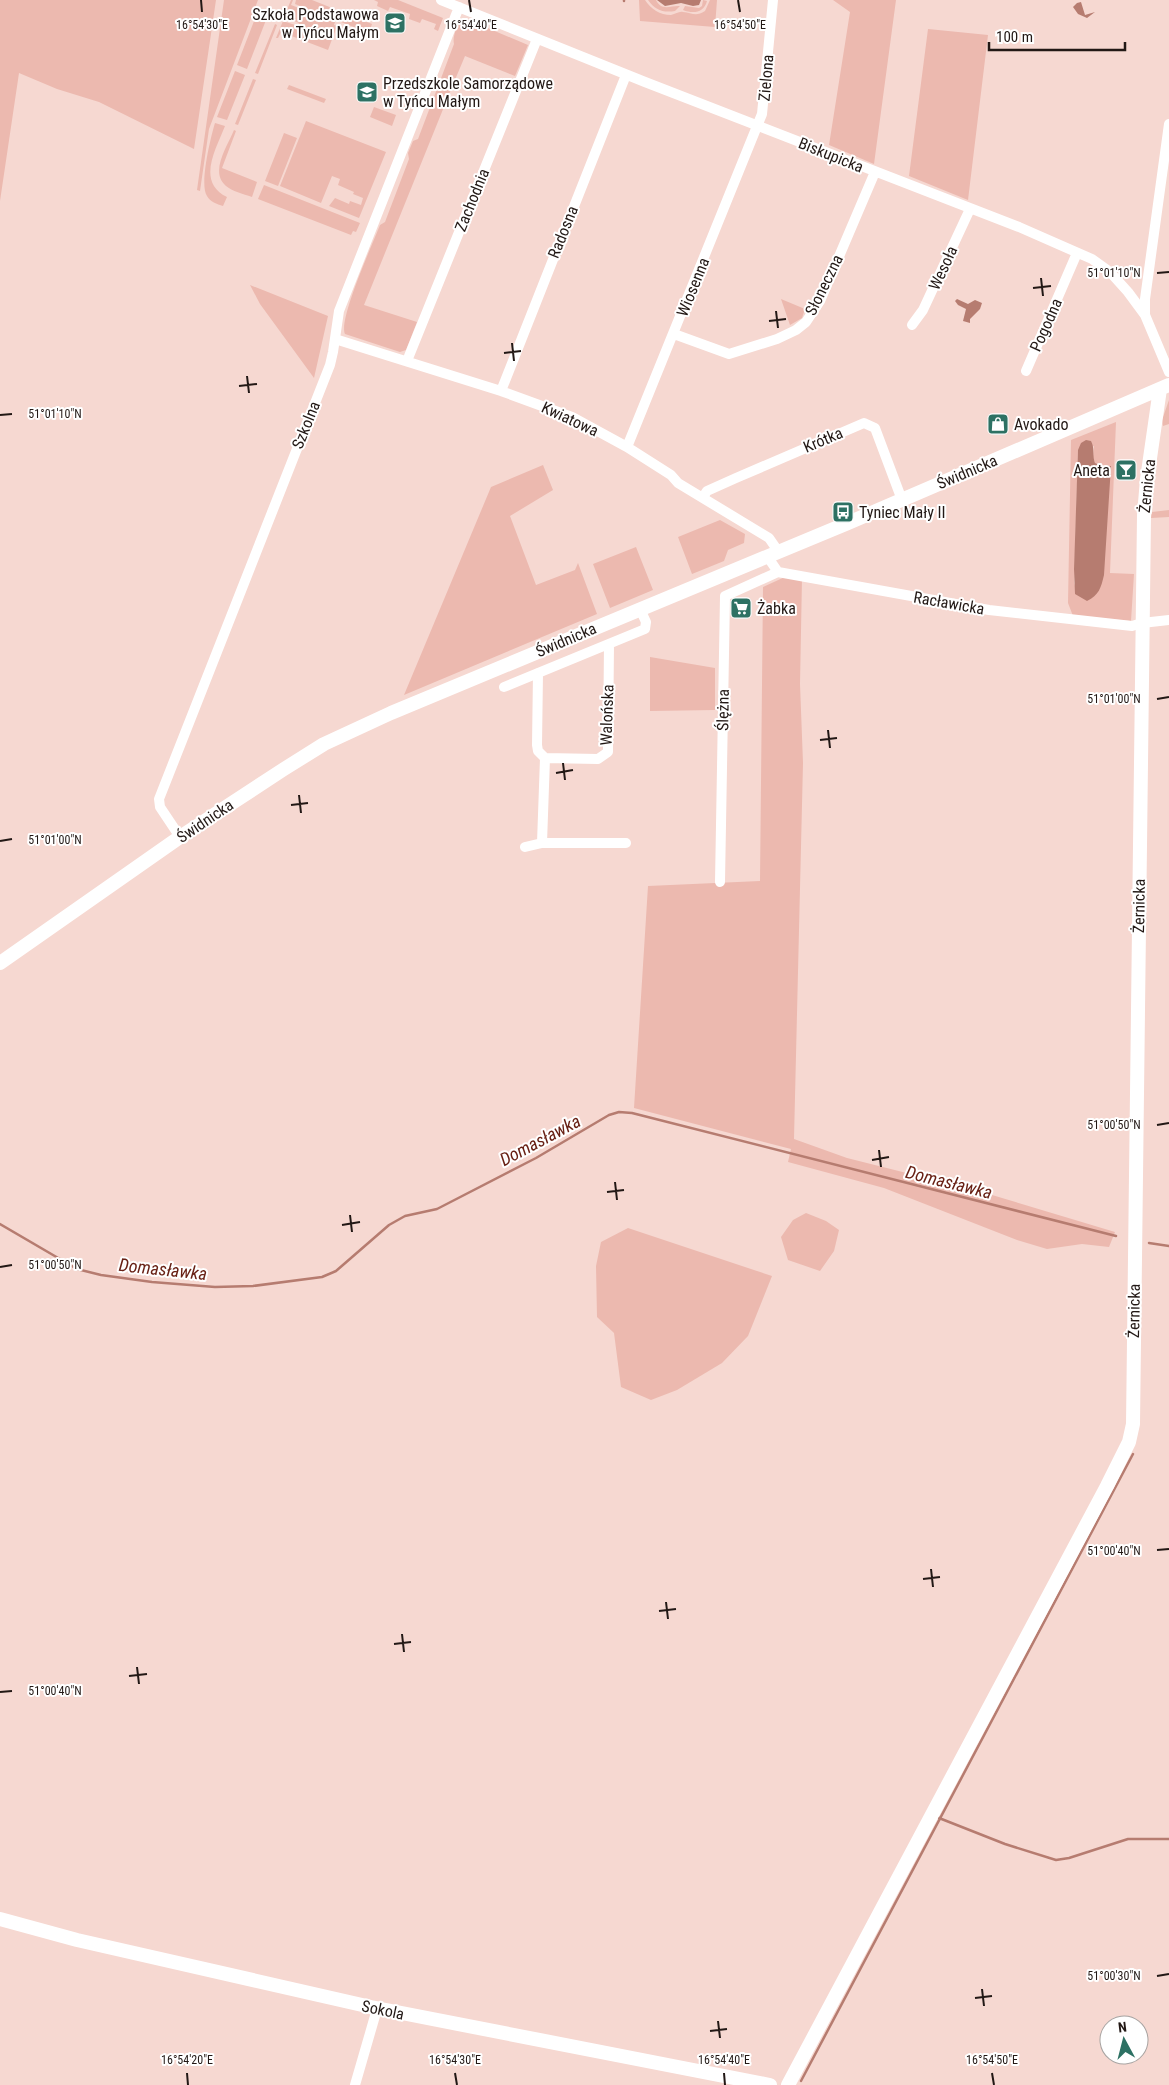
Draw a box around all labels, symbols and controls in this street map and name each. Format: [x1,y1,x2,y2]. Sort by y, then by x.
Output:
place label: Szkoła Podstawowa w Tyńcu Małym [252,5,379,42]
school or university icon: Szkoła Podstawowa w Tyńcu Małym [383,11,407,35]
text: 16°54'30"E [176,18,228,32]
text: 16°54'40"E [445,18,497,32]
text: 16°54'50"E [714,18,766,32]
scale bar [989,20,1125,52]
text: 100 m [996,28,1033,46]
street label: Zielona [755,54,777,102]
place label: Przedszkole Samorządowe w Tyńcu Małym [383,74,553,111]
school or university icon: Przedszkole Samorządowe w Tyńcu Małym [355,80,379,104]
street label: Biskupicka [796,133,866,177]
street label: Zachodnia [451,166,493,234]
street label: Radosna [544,203,582,261]
street label: Wesoła [925,243,961,293]
street label: Słoneczna [801,251,847,319]
street label: Wiosenna [673,255,713,319]
text: 51°01'10"N [1087,266,1141,280]
street label: Pogodna [1026,296,1066,354]
street label: Szkolna [288,398,324,452]
street label: Kwiatowa [539,398,601,440]
text: 51°01'10"N [28,407,82,421]
shop icon: Avokado [986,412,1010,436]
place label: Avokado [1014,415,1068,434]
street label: Krótka [800,423,846,457]
street label: Świdnicka [934,451,1000,493]
bar icon: Aneta [1114,458,1138,482]
street label: Żernicka [1135,458,1159,514]
place label: Aneta [1073,461,1110,480]
bus stop icon: Tyniec Mały II [831,500,855,524]
place label: Tyniec Mały II [859,503,946,522]
street label: Racławicka [912,587,986,619]
supermarket icon: Żabka [729,596,753,620]
place label: Żabka [757,599,796,618]
street label: Świdnicka [533,619,599,661]
street label: Walońska [596,684,618,746]
street label: Ślężna [713,689,733,731]
text: 51°01'00"N [1087,692,1141,706]
street label: Świdnicka [173,795,237,847]
text: 51°01'00"N [28,833,82,847]
street label: Żernicka [1129,879,1149,933]
water label: Domasławka [496,1110,584,1170]
text: 51°00'50"N [1087,1118,1141,1132]
water label: Domasławka [904,1161,994,1203]
water label: Domasławka [118,1254,208,1284]
text: 51°00'50"N [28,1258,82,1272]
street label: Żernicka [1124,1284,1144,1338]
text: 51°00'40"N [1087,1544,1141,1558]
text: 51°00'40"N [28,1684,82,1698]
text: 51°00'30"N [1087,1969,1141,1983]
street label: Sokola [360,1996,406,2024]
north arrow [1099,2015,1149,2065]
text: N [1117,2019,1128,2036]
text: 16°54'20"E [161,2053,213,2067]
text: 16°54'30"E [429,2053,481,2067]
text: 16°54'40"E [698,2053,750,2067]
text: 16°54'50"E [966,2053,1018,2067]

